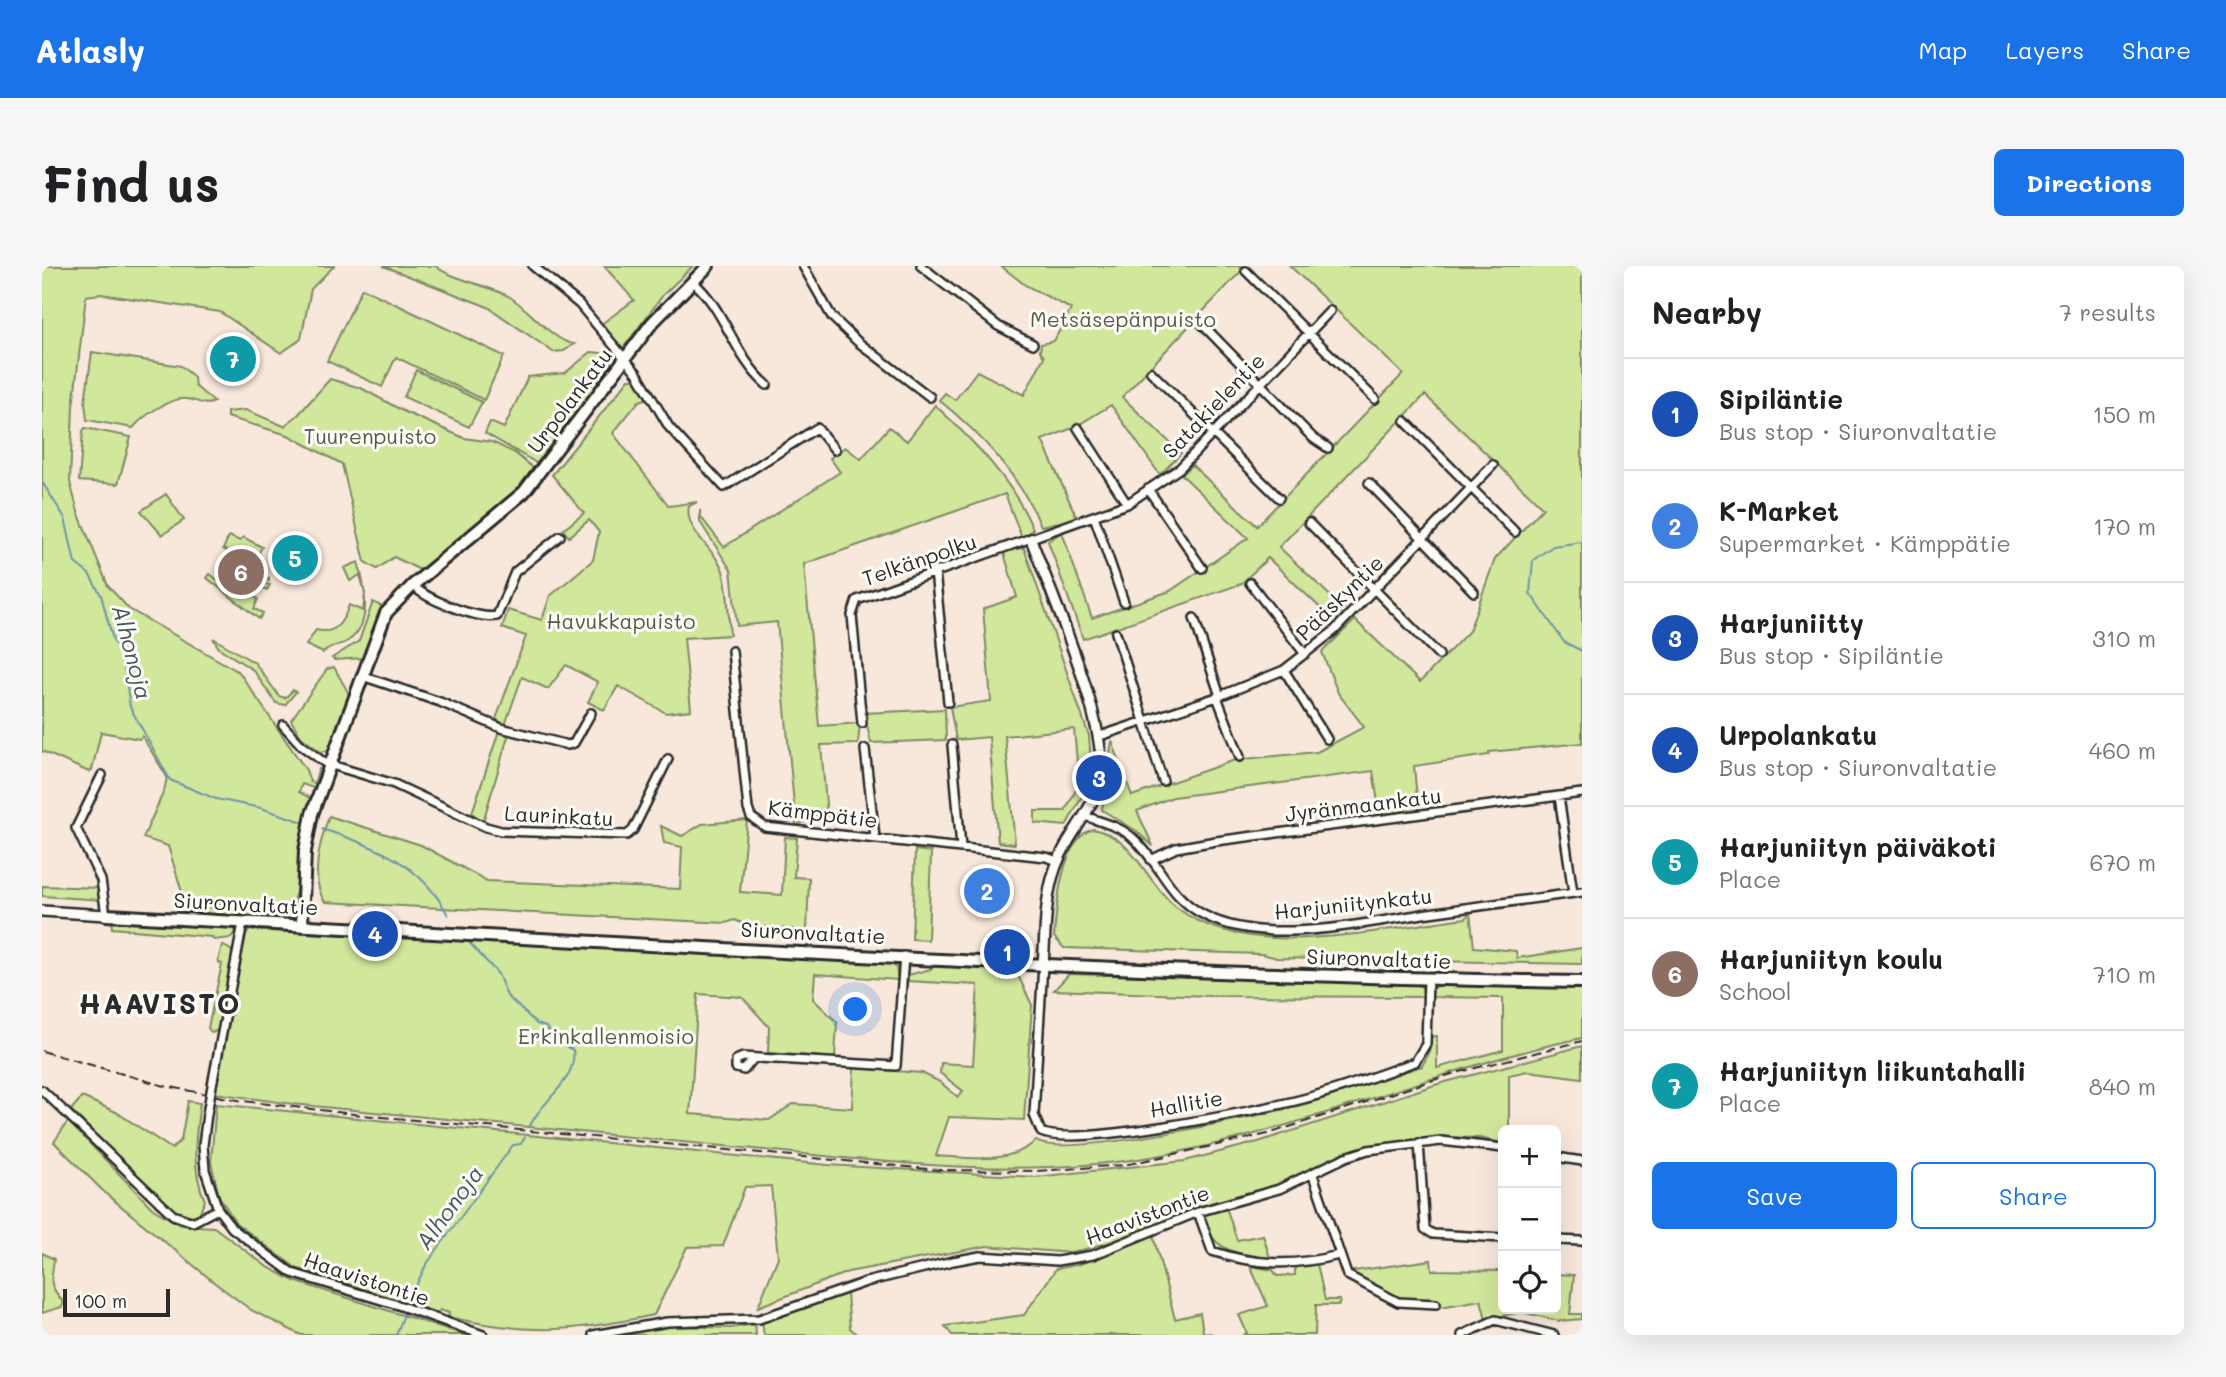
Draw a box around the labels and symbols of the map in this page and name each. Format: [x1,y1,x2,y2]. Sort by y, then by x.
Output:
park label: Metsäsepänpuisto [1030,305,1216,332]
pin: 7 [210,333,256,385]
street label: Urpolankatu [521,342,617,458]
street label: Satakielentie [1156,347,1270,463]
park label: Tuurenpuisto [304,422,436,449]
street label: Telkänpolku [858,527,980,591]
pin: 5 [272,532,318,584]
pin: 6 [218,546,264,598]
street label: Pääskyntie [1289,549,1389,645]
water label: Alhonoja [106,601,160,703]
park label: Havukkapuisto [547,607,695,634]
pin: 3 [1076,752,1122,804]
street label: Jyränmaankatu [1283,781,1443,827]
street label: Kämppätie [767,793,879,833]
street label: Laurinkatu [504,799,614,831]
pin: 2 [964,865,1010,917]
street label: Harjuniitynkatu [1273,881,1433,925]
street label: Siuronvaltatie [173,886,319,920]
pin: 4 [352,908,398,960]
street label: Siuronvaltatie [740,915,886,949]
pin: 1 [984,926,1030,978]
street label: Siuronvaltatie [1306,942,1452,974]
district label: HAAVISTO [78,985,242,1021]
your location [838,992,872,1026]
park label: Erkinkallenmoisio [518,1022,694,1049]
street label: Hallitie [1147,1083,1225,1123]
water label: Alhonoja [408,1159,490,1255]
street label: Haavistontie [1081,1178,1213,1250]
street label: Haavistontie [301,1245,433,1311]
scale bar [63,1286,170,1318]

